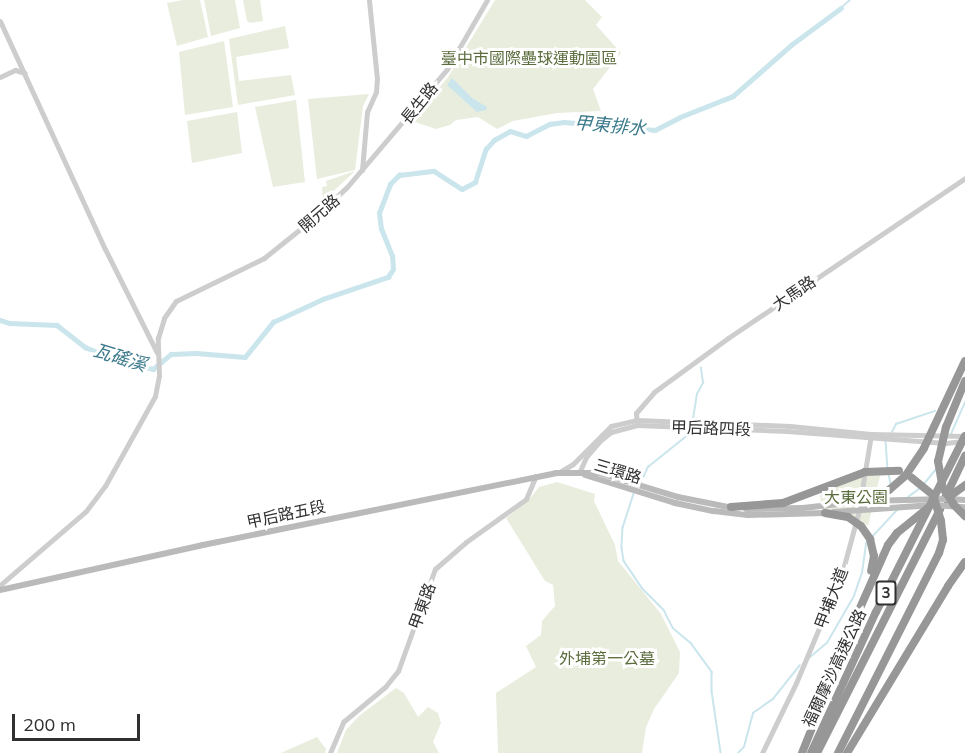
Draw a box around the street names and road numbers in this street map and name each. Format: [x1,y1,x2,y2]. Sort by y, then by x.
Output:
street label: 長生路 [396,78,442,128]
street label: 開元路 [295,190,343,236]
street label: 大馬路 [769,272,819,314]
street label: 甲后路四段 [671,417,751,439]
street label: 三環路 [592,455,644,487]
street label: 甲后路五段 [245,496,327,532]
street label: 甲埔大道 [811,565,851,631]
street label: 甲東路 [405,580,439,632]
road number: 3 [876,581,896,605]
street label: 福爾摩沙高速公路 [798,606,870,730]

